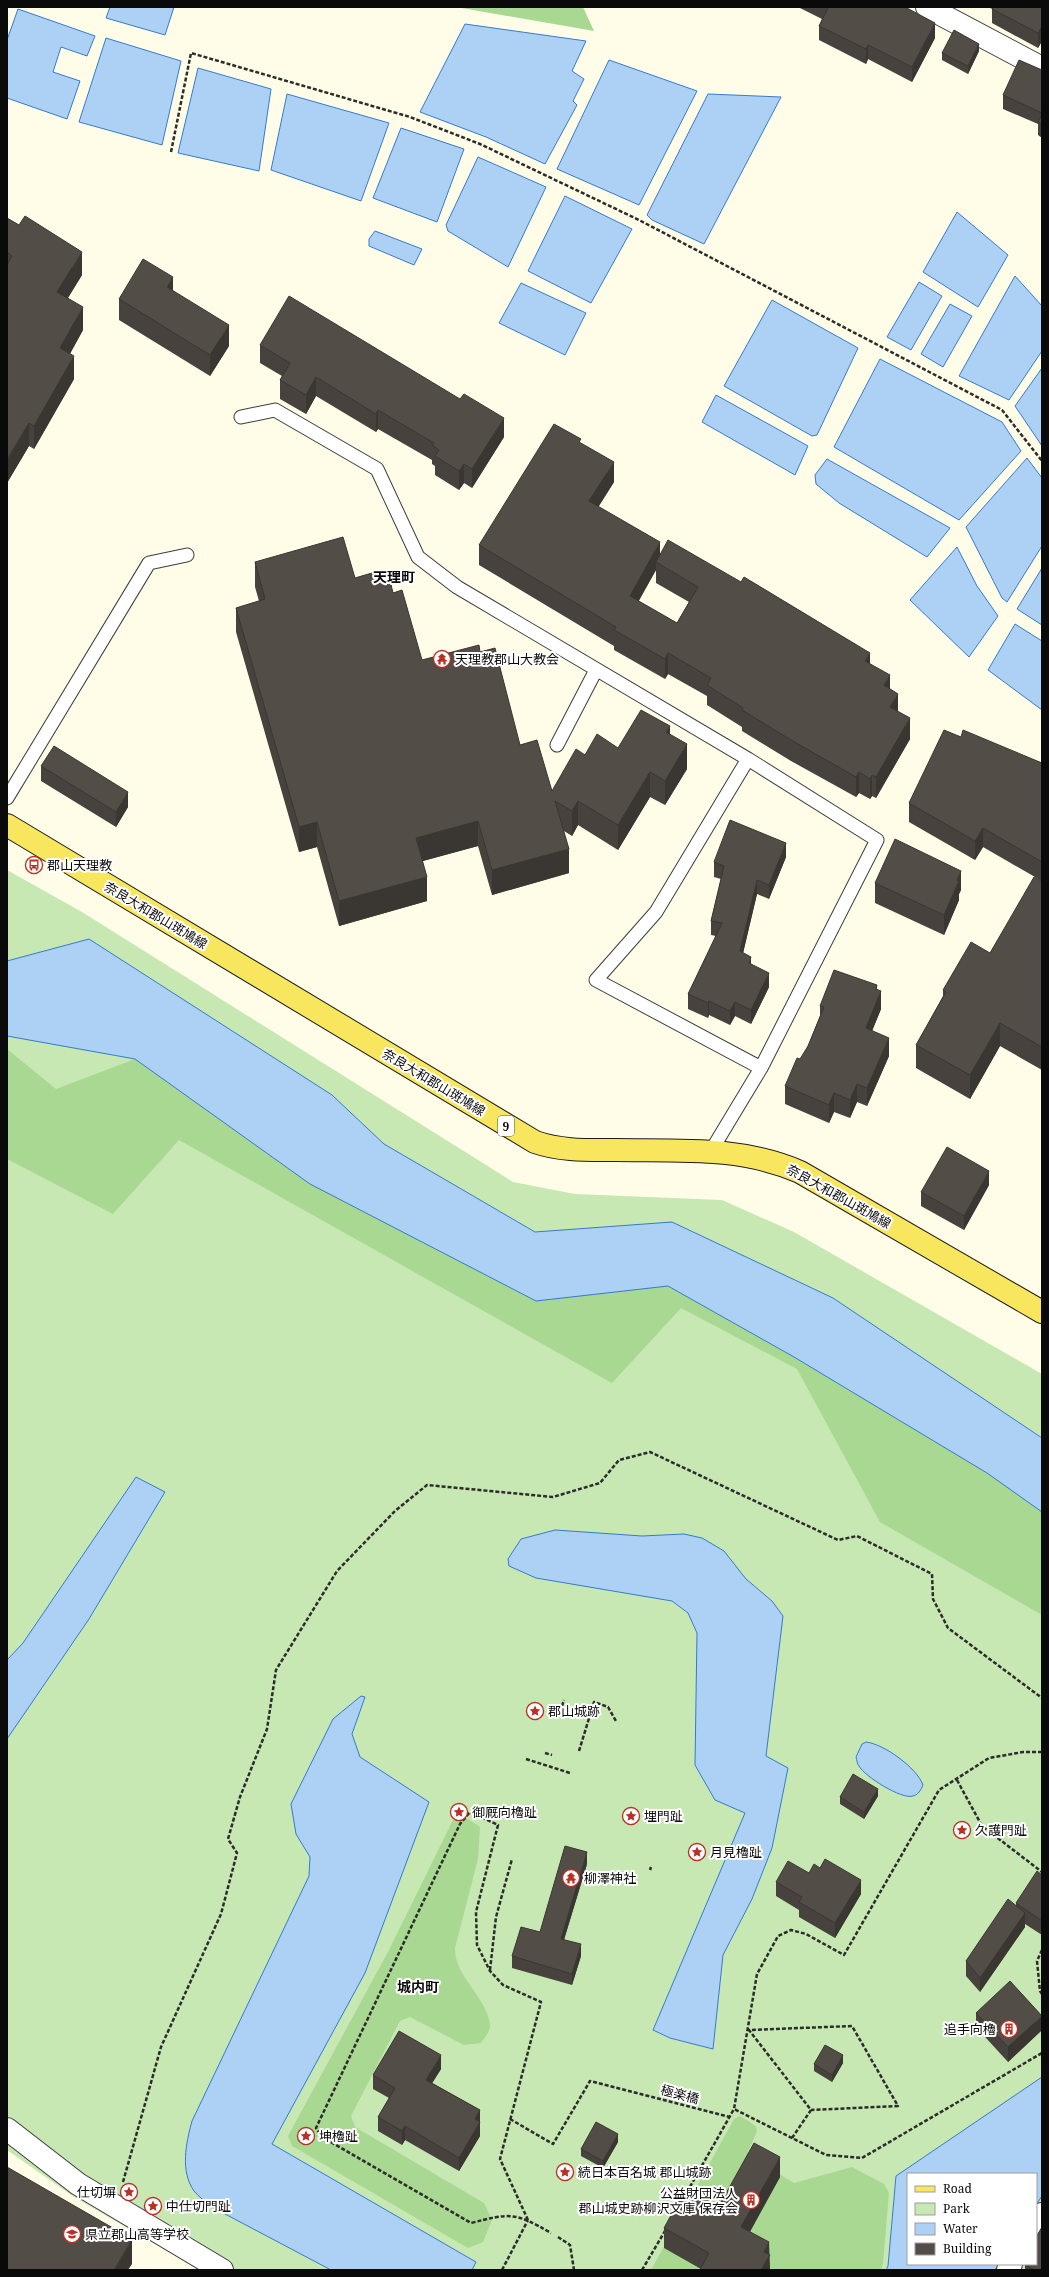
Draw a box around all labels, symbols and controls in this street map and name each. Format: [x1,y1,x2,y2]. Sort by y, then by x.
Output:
district label: 天理町 [373,567,415,586]
temple icon: 天理教郡山大教会 [432,649,452,669]
place label: 天理教郡山大教会 [455,650,559,668]
bus stop icon: 郡山天理教 [24,855,44,875]
place label: 郡山天理教 [47,856,112,874]
street label: 奈良大和郡山斑鳩線 [101,877,211,953]
street label: 奈良大和郡山斑鳩線 [379,1044,489,1120]
road number: 9 [498,1116,514,1136]
street label: 奈良大和郡山斑鳩線 [783,1160,895,1232]
place icon: 郡山城跡 [525,1701,545,1721]
place label: 郡山城跡 [548,1702,600,1720]
place icon: 御厩向櫓趾 [449,1802,469,1822]
place label: 御厩向櫓趾 [472,1803,537,1821]
place icon: 埋門趾 [621,1806,641,1826]
place label: 埋門趾 [644,1807,683,1825]
place icon: 久護門趾 [952,1820,972,1840]
place label: 久護門趾 [975,1821,1027,1839]
place icon: 月見櫓趾 [687,1842,707,1862]
place label: 月見櫓趾 [710,1843,762,1861]
temple icon: 柳澤神社 [561,1868,581,1888]
place label: 柳澤神社 [584,1869,636,1887]
district label: 城内町 [397,1977,439,1996]
building icon: 追手向櫓 [999,2019,1019,2039]
place label: 追手向櫓 [944,2020,996,2038]
street label: 極楽橋 [659,2080,701,2108]
place icon: 坤櫓趾 [296,2126,316,2146]
place label: 坤櫓趾 [319,2127,358,2145]
place icon: 続日本百名城 郡山城跡 [555,2162,575,2182]
place label: 続日本百名城 郡山城跡 [578,2163,711,2181]
legend [907,2173,1037,2265]
text: Road [943,2180,973,2197]
place icon: 仕切塀 [119,2182,139,2202]
place label: 仕切塀 [77,2183,116,2201]
place label: 公益財団法人 郡山城史跡柳沢文庫 保存会 [579,2184,738,2217]
building icon: 公益財団法人 郡山城史跡柳沢文庫 保存会 [741,2190,761,2210]
place icon: 中仕切門趾 [143,2196,163,2216]
place label: 中仕切門趾 [166,2197,231,2215]
text: Park [943,2200,971,2217]
text: Water [943,2220,978,2237]
school or university icon: 県立郡山高等学校 [62,2224,82,2244]
place label: 県立郡山高等学校 [85,2225,189,2243]
text: Building [943,2240,992,2257]

